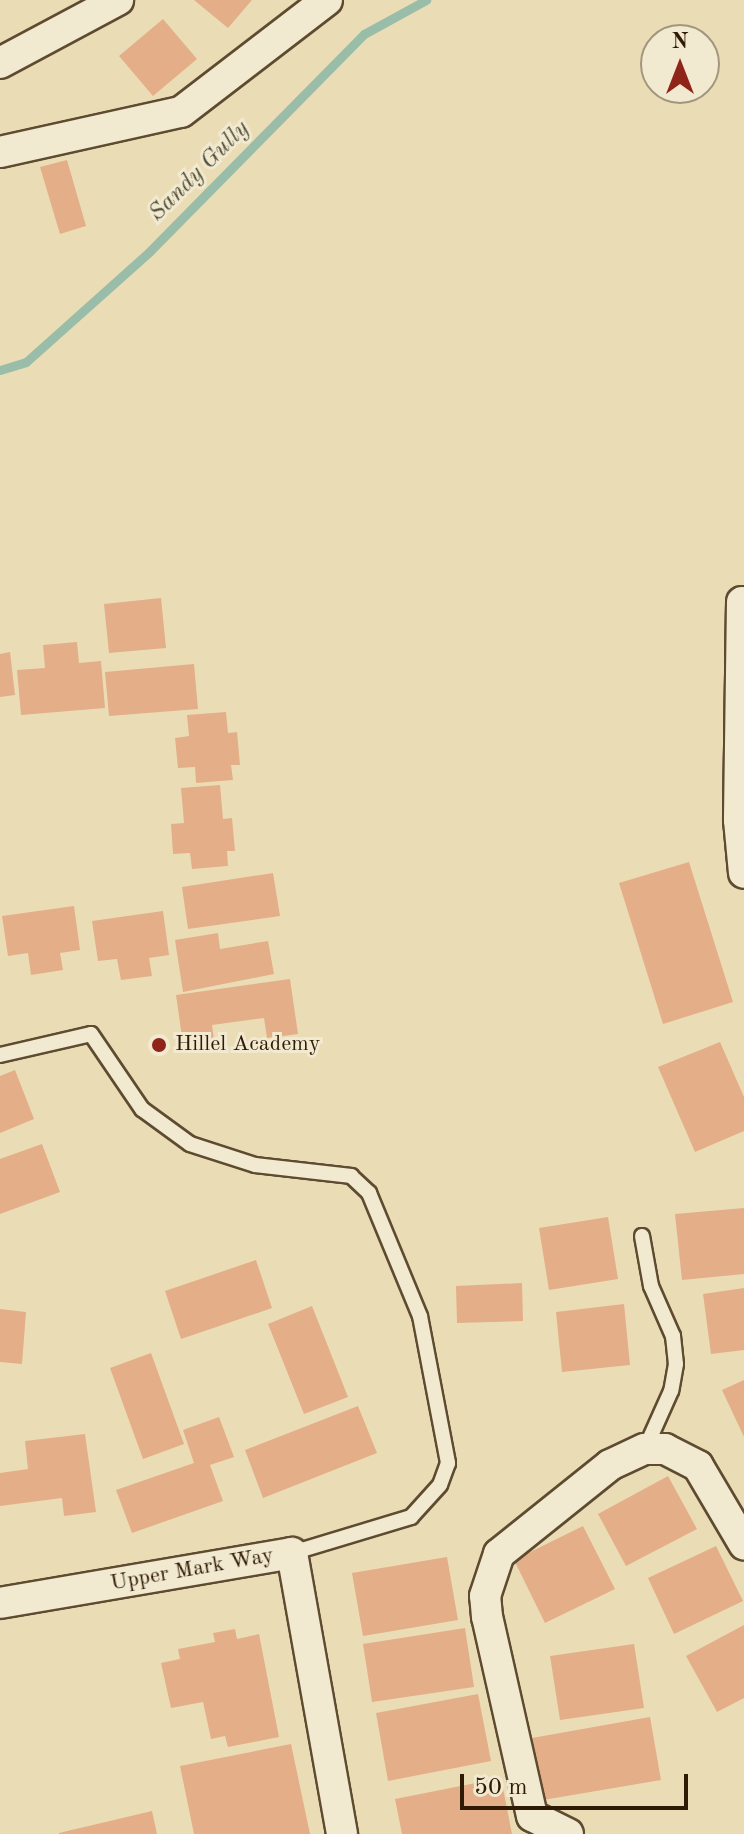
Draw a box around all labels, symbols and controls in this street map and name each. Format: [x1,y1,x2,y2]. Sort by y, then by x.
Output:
north arrow [640,24,720,104]
text: N [672,31,688,53]
water label: Sandy Gully [144,116,256,228]
place label: Hillel Academy [175,1032,320,1058]
marker: Hillel Academy [150,1036,168,1054]
street label: Upper Mark Way [108,1543,276,1597]
scale bar [464,1758,692,1808]
text: 50 m [474,1776,528,1800]

